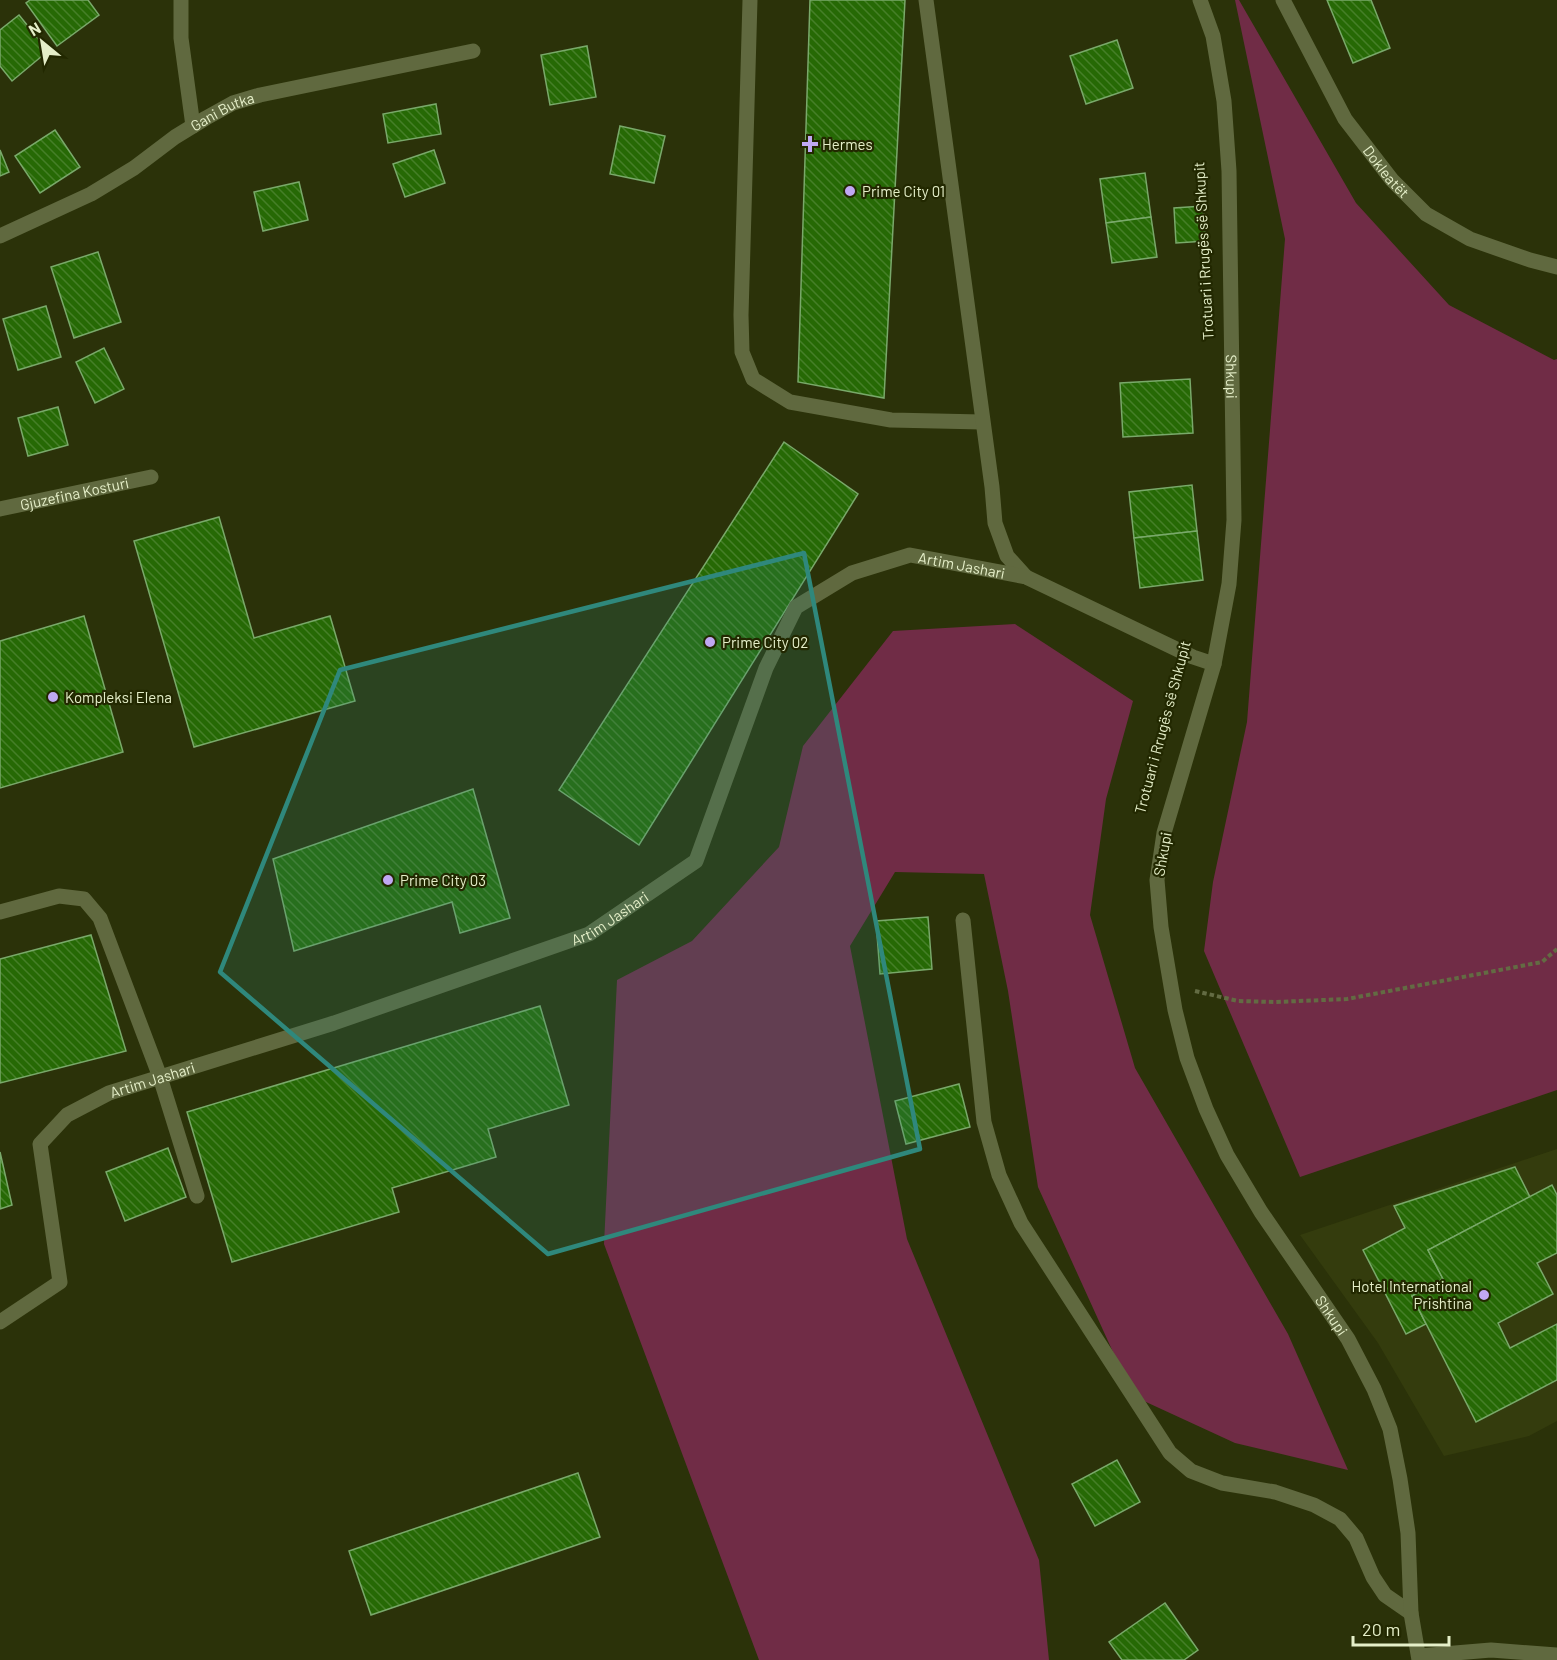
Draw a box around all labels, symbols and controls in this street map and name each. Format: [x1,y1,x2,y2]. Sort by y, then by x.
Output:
north arrow [12,12,72,72]
text: N [25,18,44,39]
street label: Gani Butka [187,88,256,135]
place label: Hermes [822,135,873,153]
marker: Hermes [803,137,817,151]
street label: Dokleatët [1360,142,1413,201]
street label: Trotuari i Rrugës së Shkupit [1189,161,1217,341]
place label: Prime City 01 [862,182,945,200]
marker: Prime City 01 [843,184,857,198]
street label: Shkupi [1223,354,1241,399]
street label: Gjuzefina Kosturi [18,473,130,514]
street label: Artim Jashari [917,548,1007,582]
place label: Prime City 02 [722,633,808,651]
marker: Prime City 02 [703,635,717,649]
street label: Trotuari i Rrugës së Shkupit [1130,638,1194,816]
place label: Kompleksi Elena [65,688,172,706]
marker: Kompleksi Elena [46,690,60,704]
street label: Shkupi [1149,831,1175,877]
place label: Prime City 03 [400,871,486,889]
marker: Prime City 03 [381,873,395,887]
street label: Artim Jashari [569,887,652,949]
street label: Artim Jashari [108,1058,197,1101]
place label: Hotel International Prishtina [1351,1277,1472,1312]
marker: Hotel International Prishtina [1477,1288,1491,1302]
street label: Shkupi [1312,1292,1352,1339]
scale bar [1353,1609,1449,1647]
text: 20 m [1362,1618,1400,1640]

